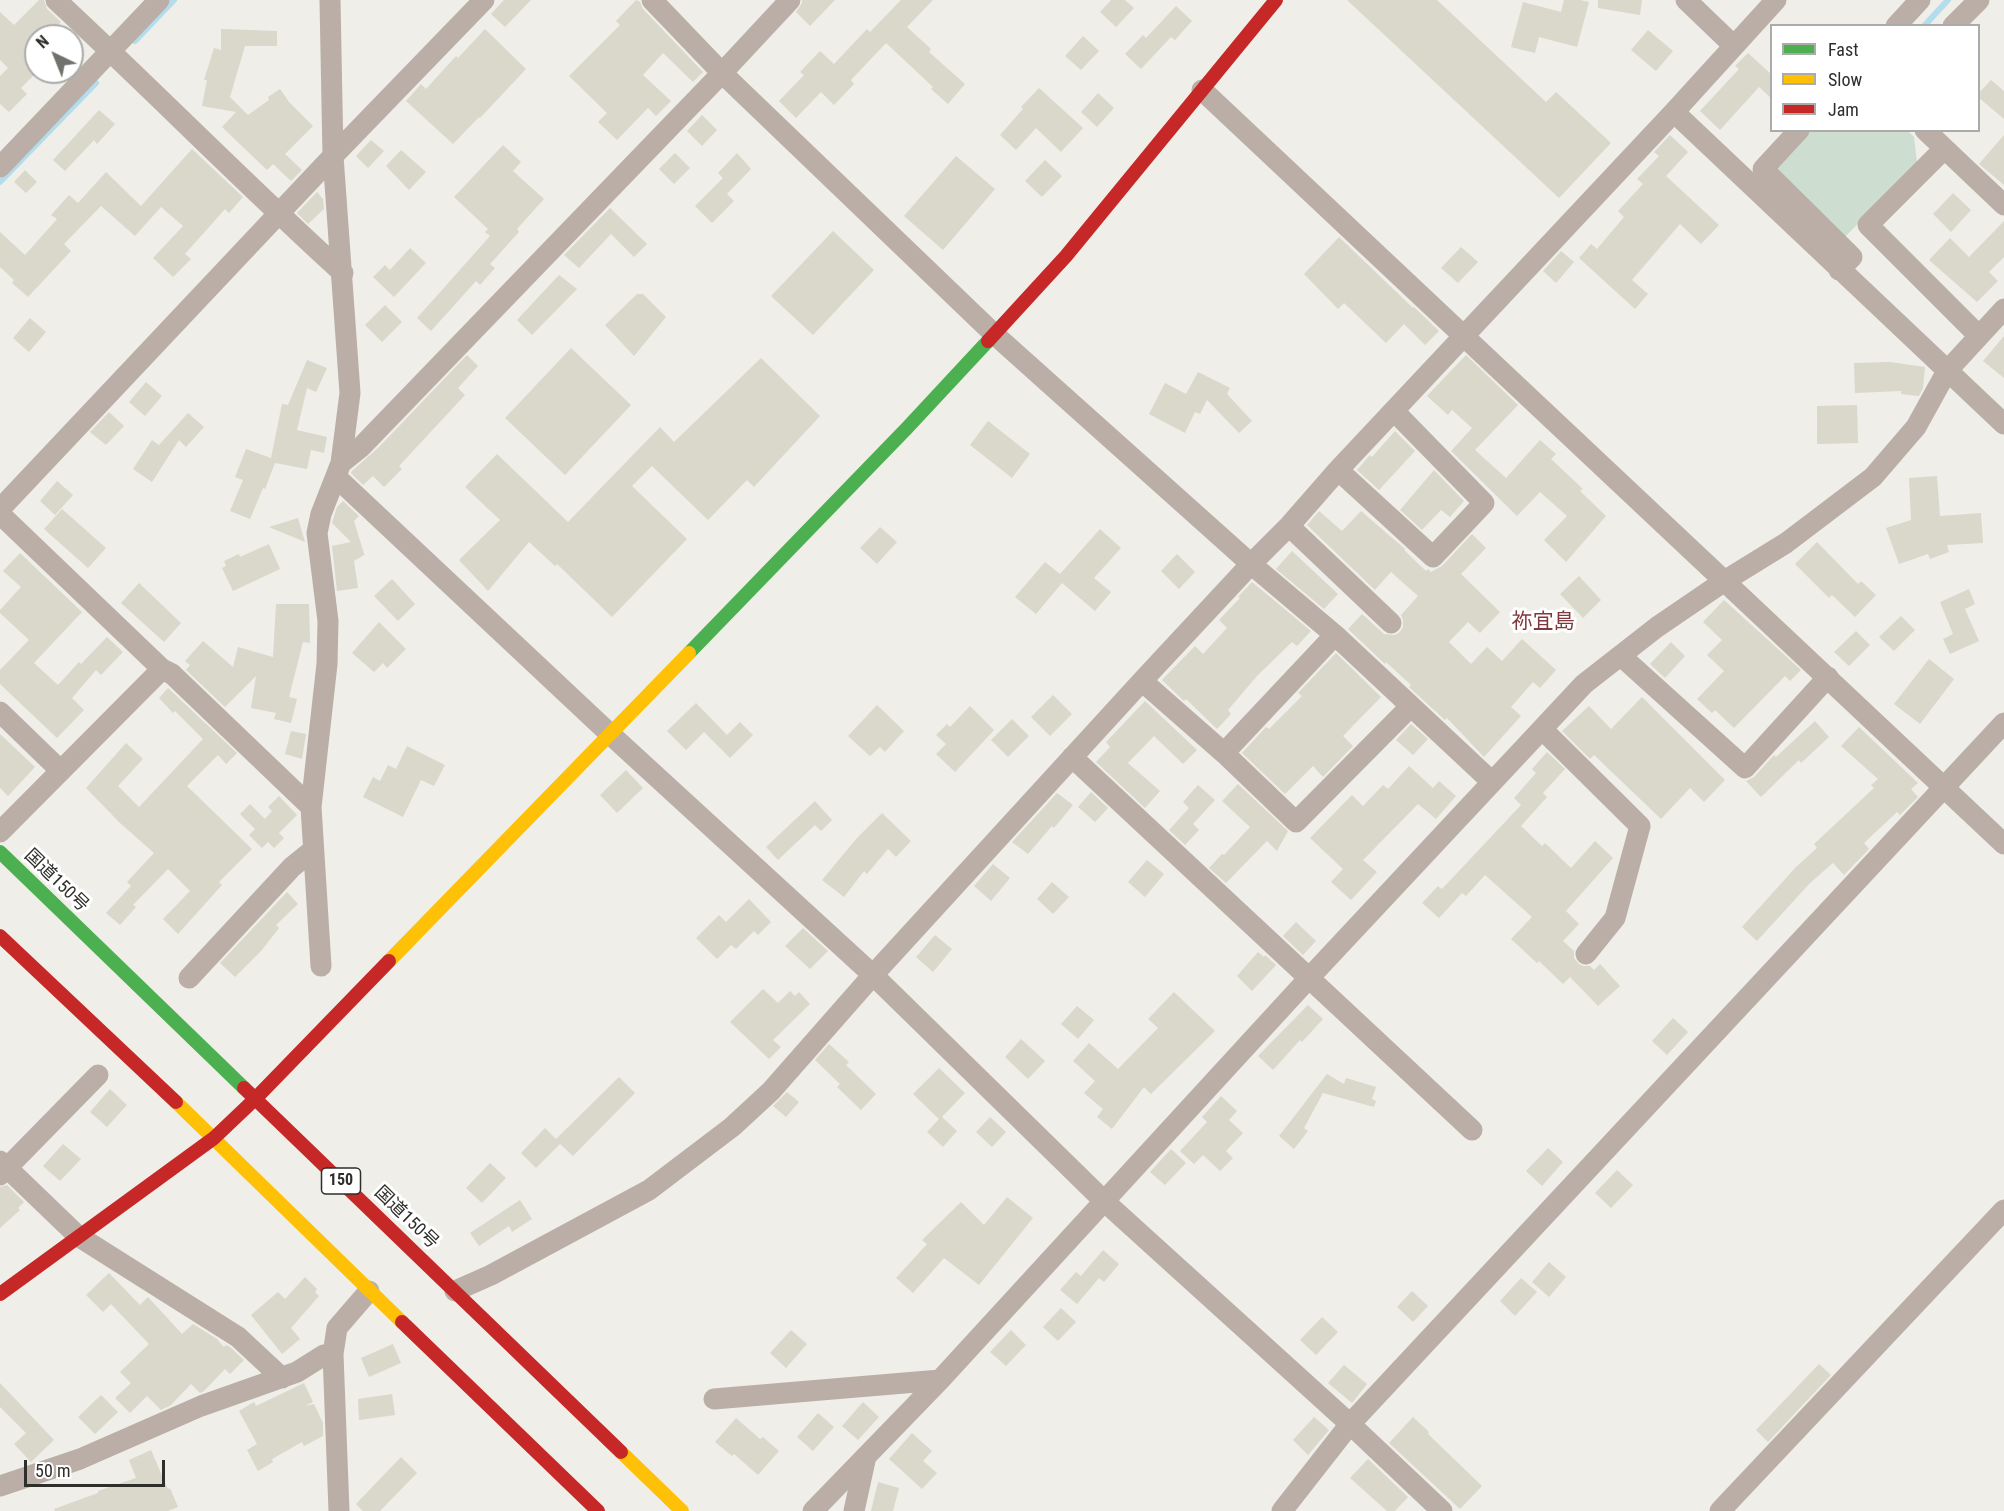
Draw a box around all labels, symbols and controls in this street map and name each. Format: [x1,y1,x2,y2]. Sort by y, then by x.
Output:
north arrow [24,24,84,84]
legend [1770,24,1980,132]
text: N [33,32,53,52]
text: Fast [1828,39,1859,60]
text: Slow [1828,69,1862,90]
text: Jam [1828,99,1859,120]
district label: 祢宜島 [1512,610,1574,636]
street label: 国道150号 [19,845,93,917]
road number: 150 [322,1168,360,1194]
street label: 国道150号 [369,1182,443,1254]
scale bar [27,1448,168,1486]
text: 50 m [35,1460,70,1481]

